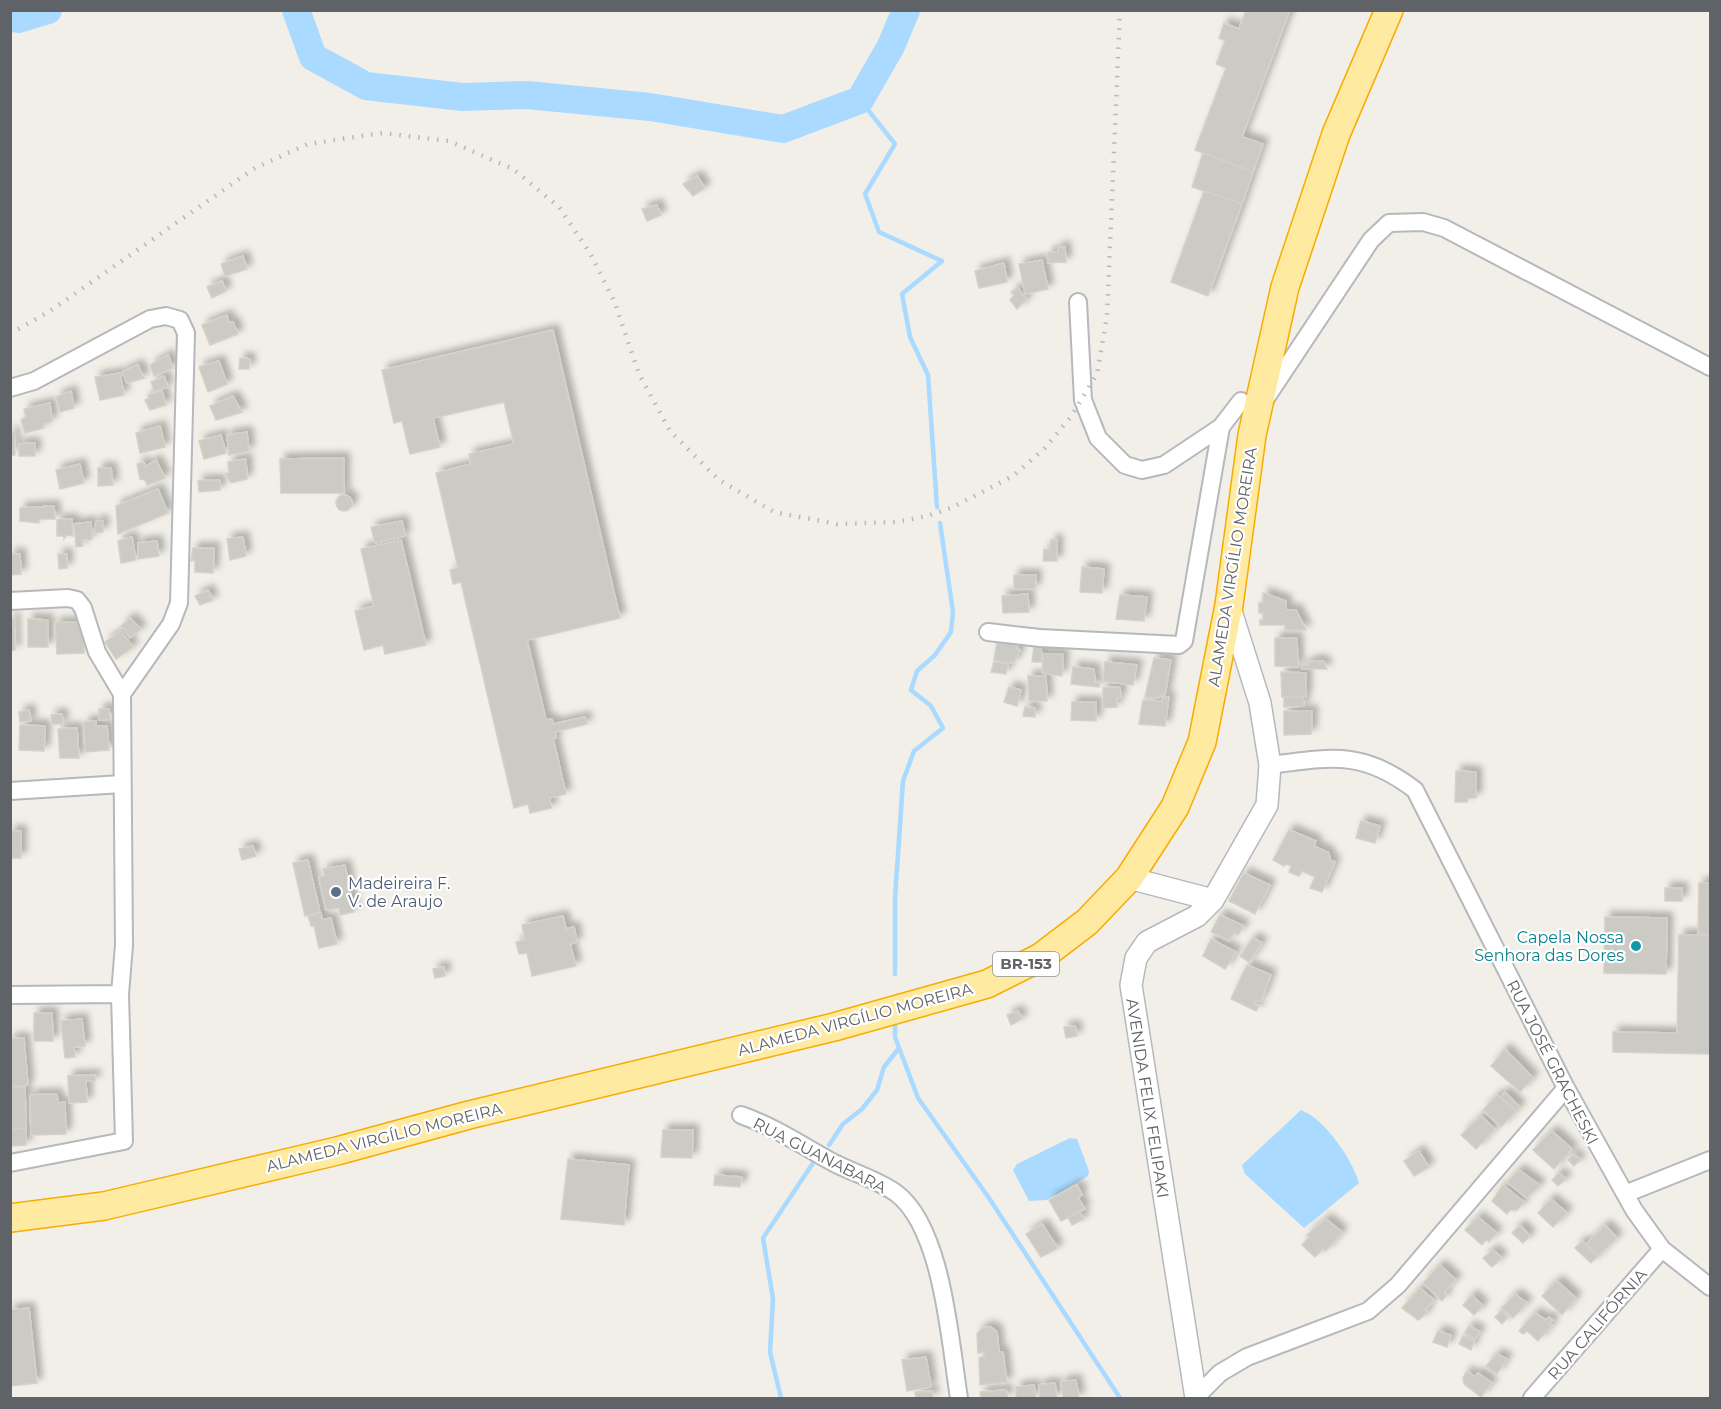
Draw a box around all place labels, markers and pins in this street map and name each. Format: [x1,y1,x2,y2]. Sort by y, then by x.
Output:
place label: Madeireira F. V. de Araujo [348,874,450,911]
marker: Madeireira F. V. de Araujo [329,885,343,899]
place label: Capela Nossa Senhora das Dores [1474,928,1624,965]
marker: Capela Nossa Senhora das Dores [1629,939,1643,953]

